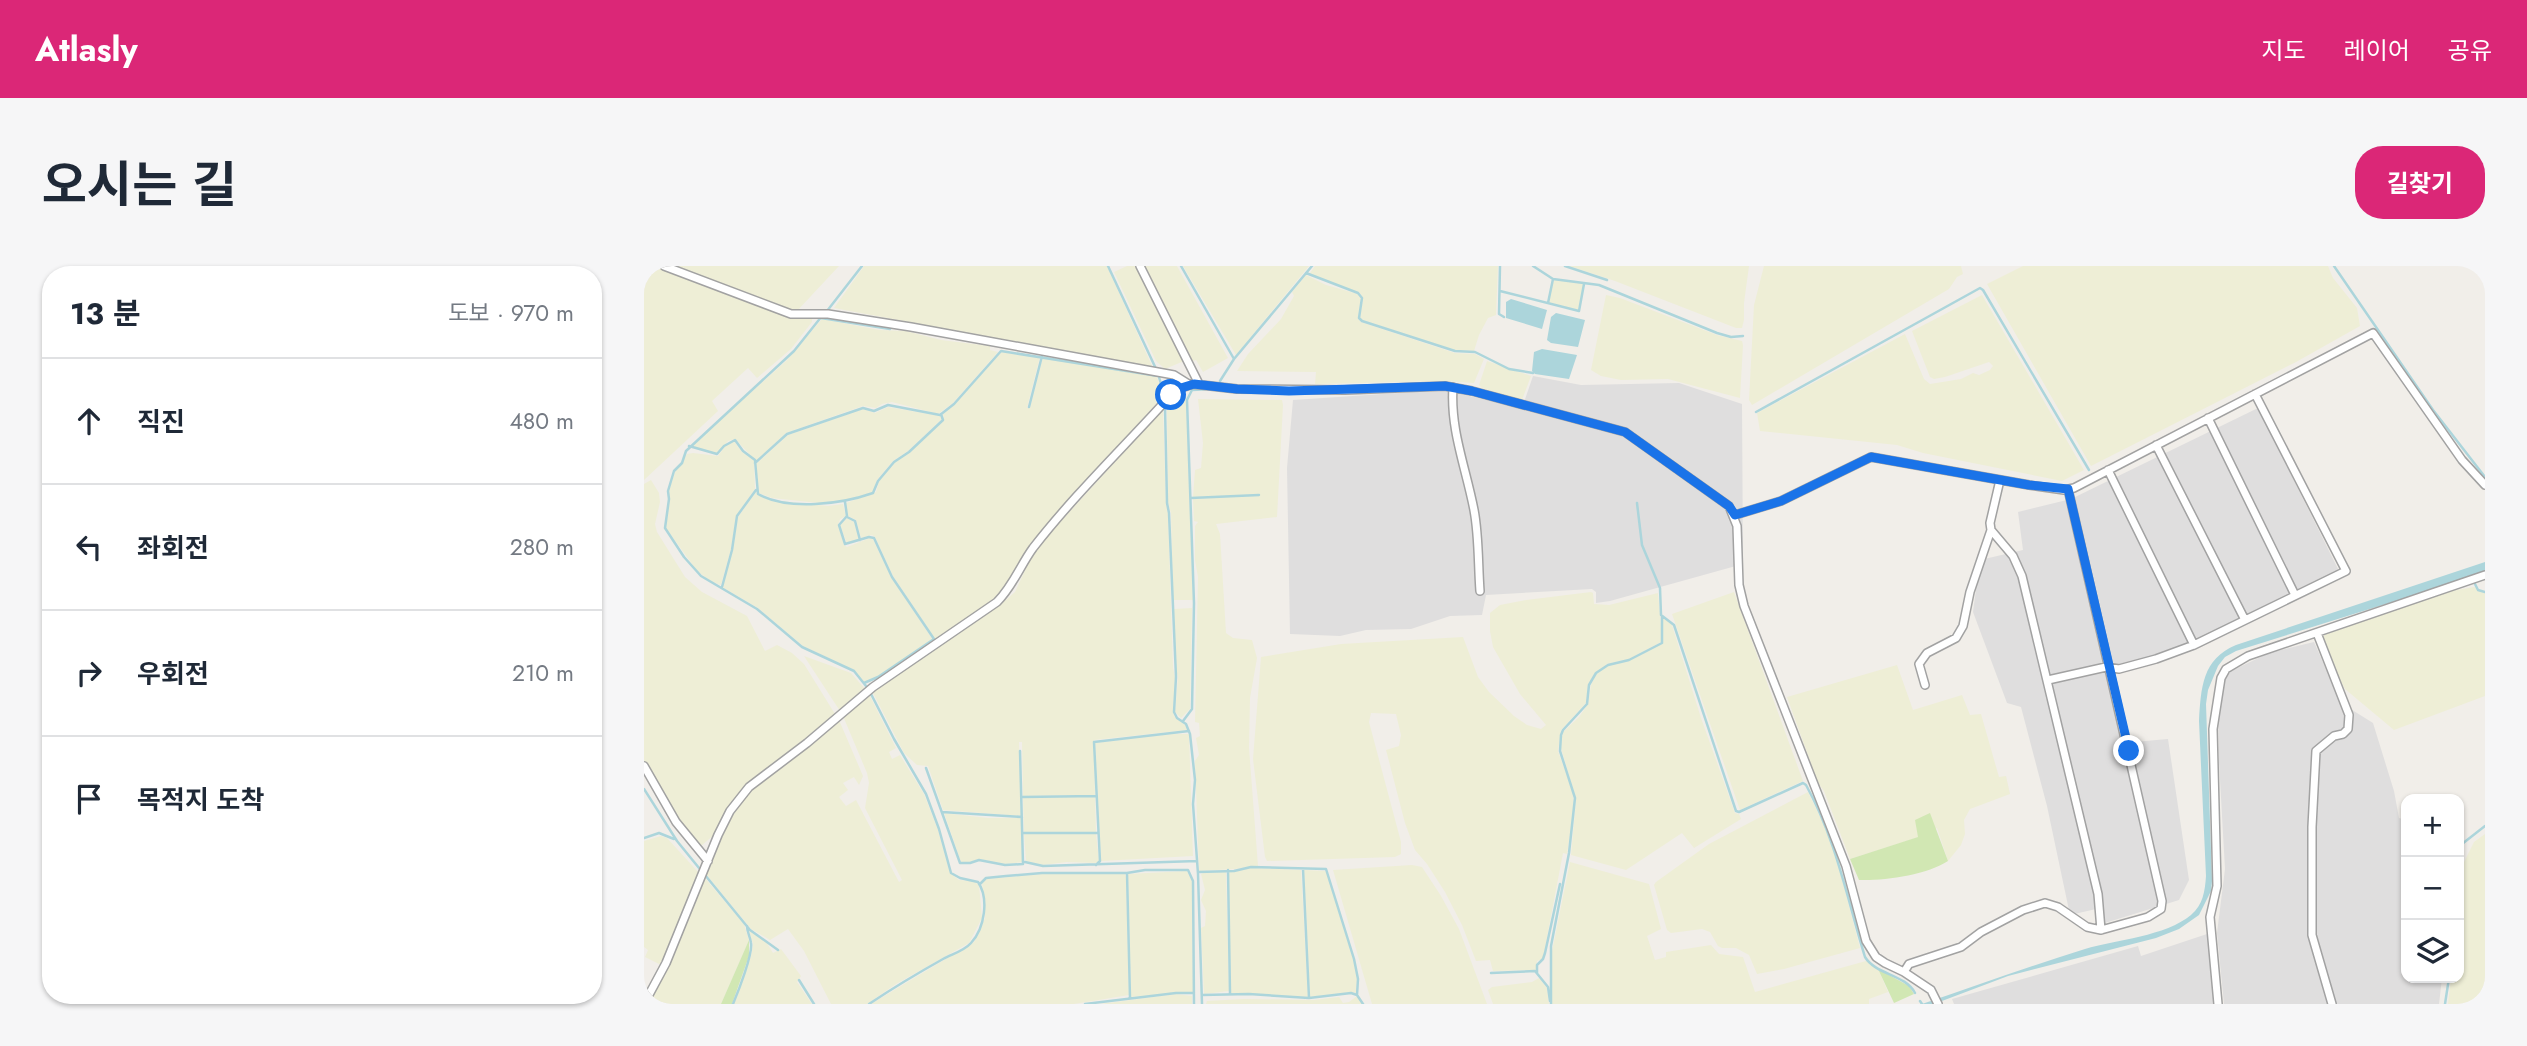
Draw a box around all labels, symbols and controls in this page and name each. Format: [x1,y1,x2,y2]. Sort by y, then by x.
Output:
text: Atlasly [35,26,138,73]
text: 지도 [2261,33,2306,68]
text: 레이어 [2344,33,2410,68]
text: 공유 [2448,33,2492,68]
button: 길찾기 [2355,146,2485,219]
text: 오시는 길 [42,150,237,220]
text: 13 분 [70,292,141,335]
text: 도보 · 970 m [448,296,574,330]
route start [1155,379,1186,410]
icon: ahead [70,402,108,440]
text: 직진 [137,403,185,441]
text: 480 m [509,404,574,438]
icon: left [70,528,108,566]
text: 좌회전 [137,529,209,567]
text: 280 m [510,530,574,564]
icon: right [70,654,108,692]
text: 우회전 [137,655,209,693]
text: 210 m [512,656,574,690]
route end [2113,735,2144,766]
icon: arrive [70,780,108,818]
text: 목적지 도착 [137,781,264,819]
map controls [2401,794,2464,983]
button: + [2401,794,2464,857]
button: − [2401,857,2464,920]
button: layers [2401,920,2464,983]

